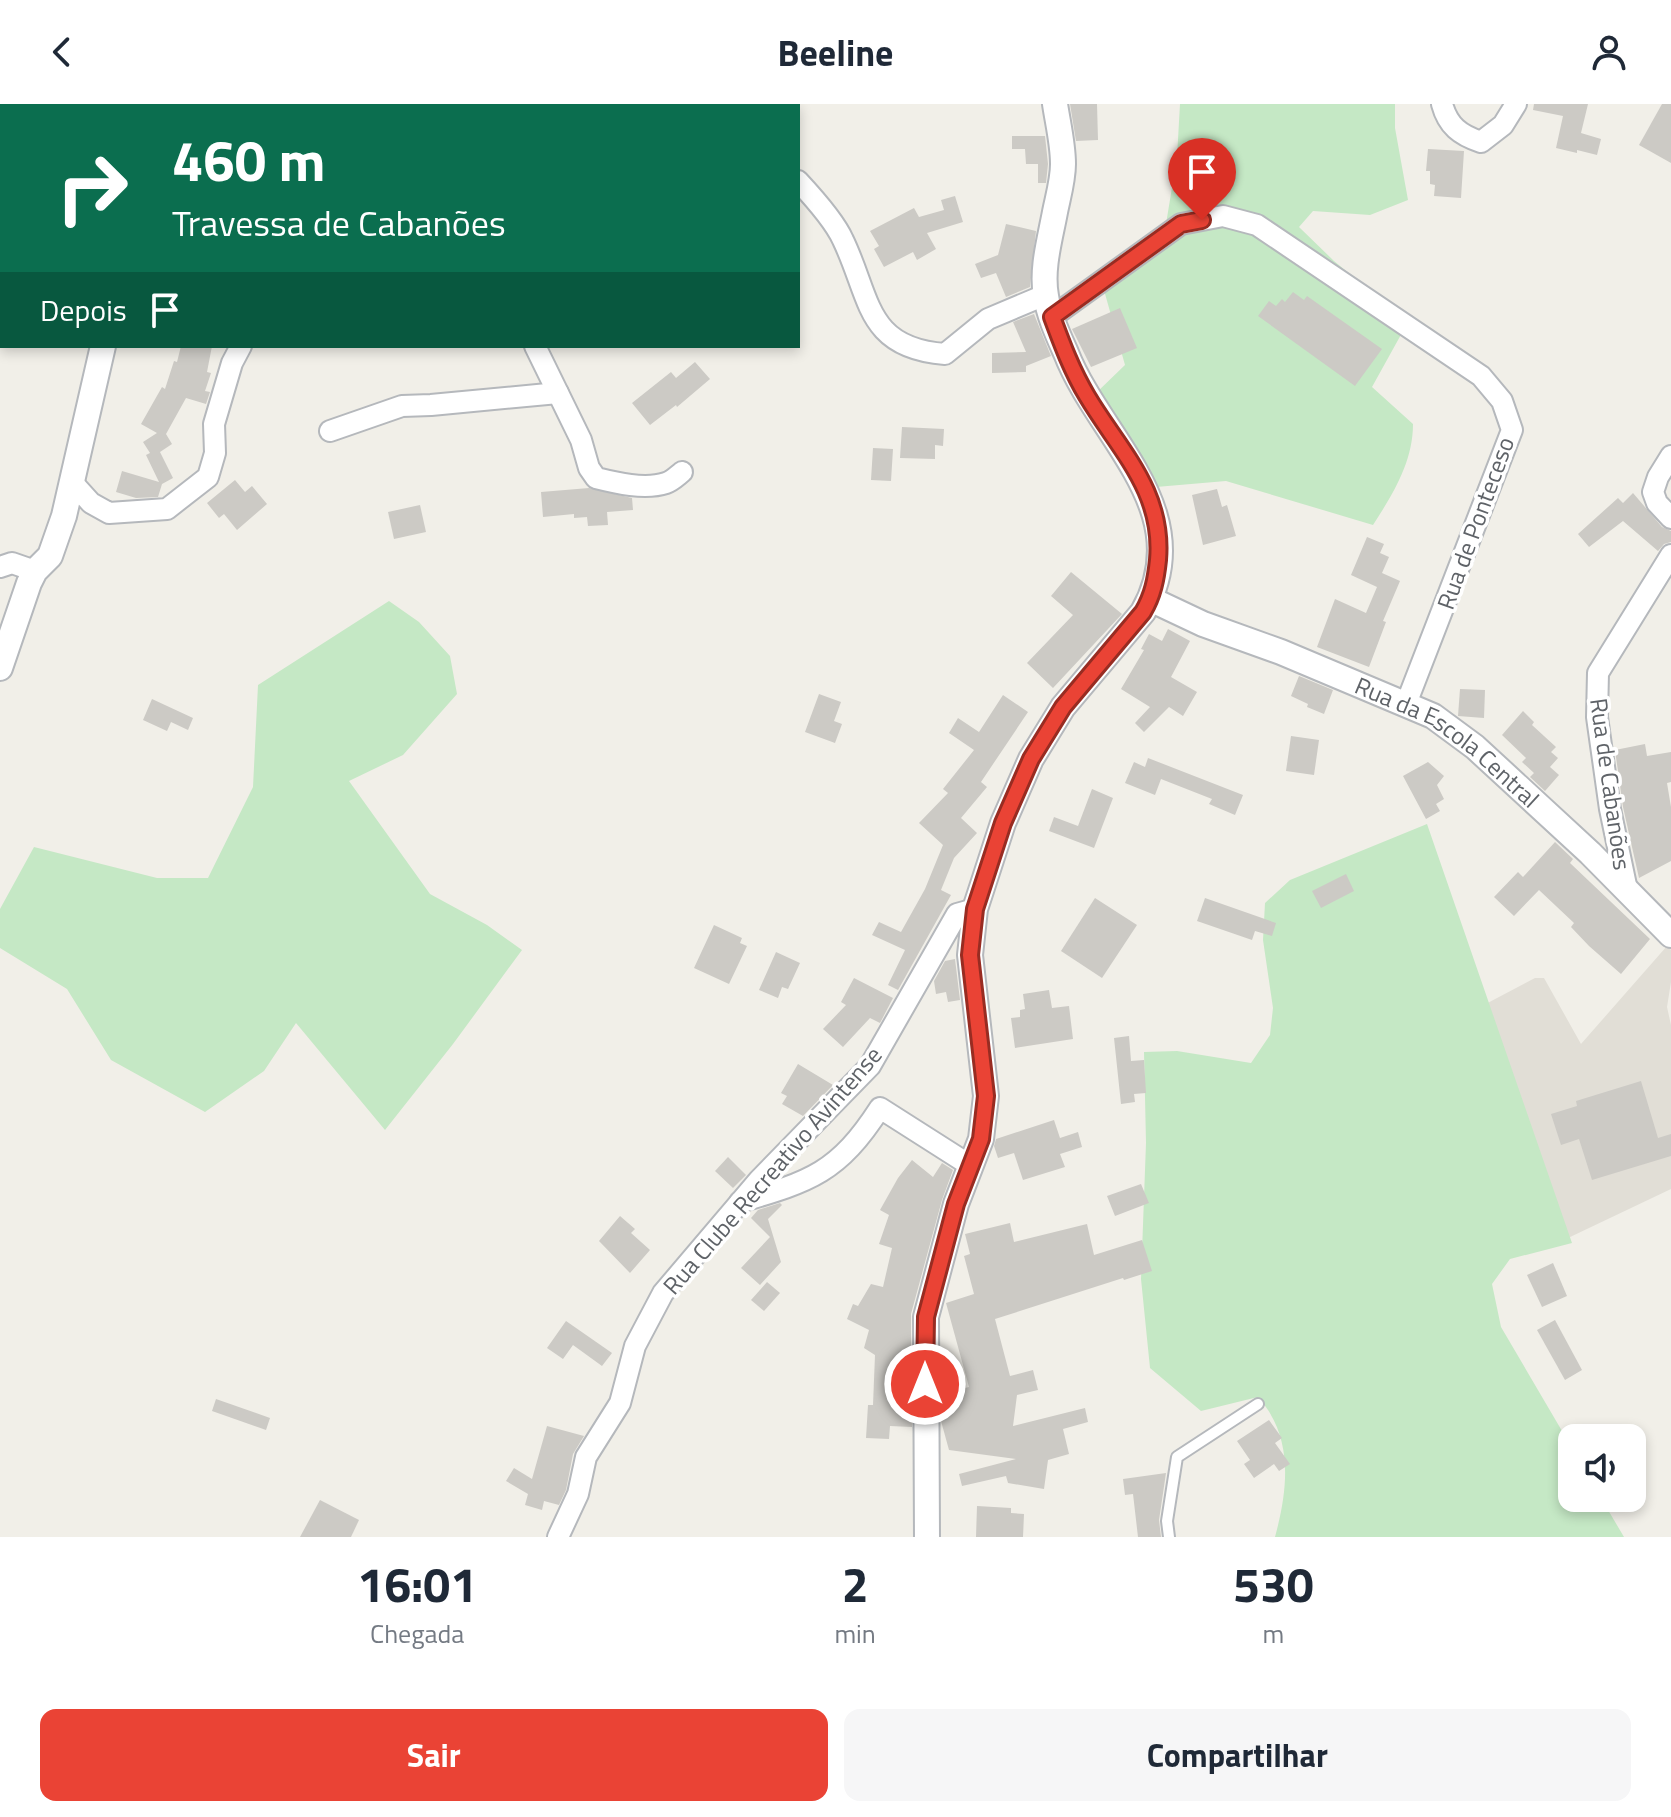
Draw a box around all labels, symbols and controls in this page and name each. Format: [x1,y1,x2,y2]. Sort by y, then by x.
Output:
text: Beeline [778,25,893,80]
icon: back [40,30,84,74]
icon: person [1587,30,1631,74]
text: 460 m [172,118,325,203]
icon: right [40,136,144,240]
pin [1168,138,1236,220]
icon: arrive [1180,150,1224,194]
text: Travessa de Cabanões [172,195,506,250]
text: Depois [40,287,127,333]
icon: arrive [143,288,187,332]
street label: Rua de Ponteceso [1427,432,1523,614]
street label: Rua da Escola Central [1350,667,1548,816]
street label: Rua de Cabanões [1581,696,1641,872]
street label: Rua Clube Recreativo Avintense [654,1038,890,1302]
position arrow [883,1342,967,1426]
map controls [1558,1424,1646,1512]
button: sound [1558,1424,1646,1512]
text: 16:01 [357,1548,477,1621]
text: 2 [842,1548,869,1621]
text: 530 [1233,1548,1314,1621]
text: Chegada [370,1614,464,1653]
text: min [834,1614,876,1653]
text: m [1263,1614,1284,1653]
button: Sair [40,1709,828,1801]
button: Compartilhar [844,1709,1631,1801]

